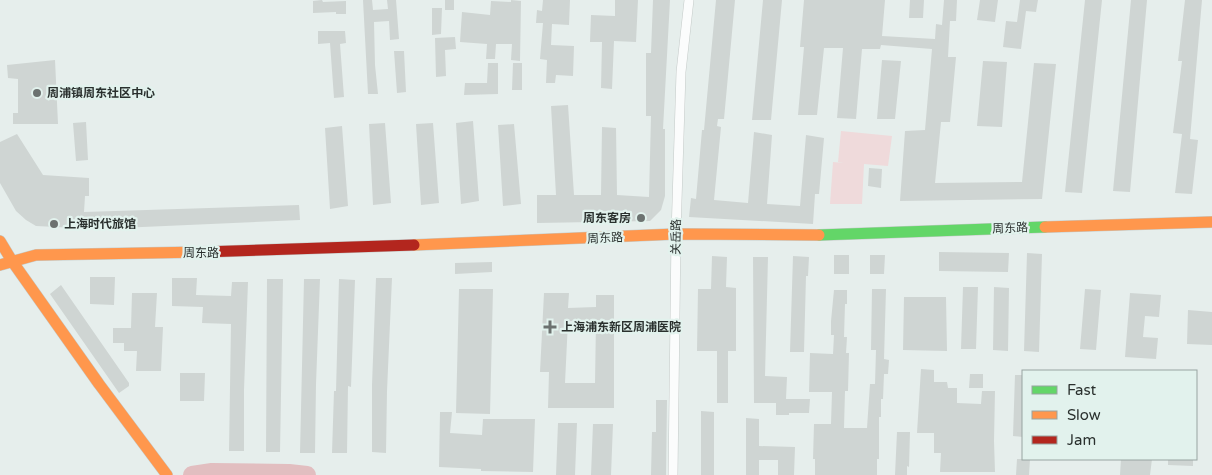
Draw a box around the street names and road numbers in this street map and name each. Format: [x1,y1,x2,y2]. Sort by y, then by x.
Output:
street label: 关岳路 [669,219,683,255]
street label: 周东路 [992,220,1028,236]
street label: 周东路 [587,230,623,246]
street label: 周东路 [183,246,219,260]

